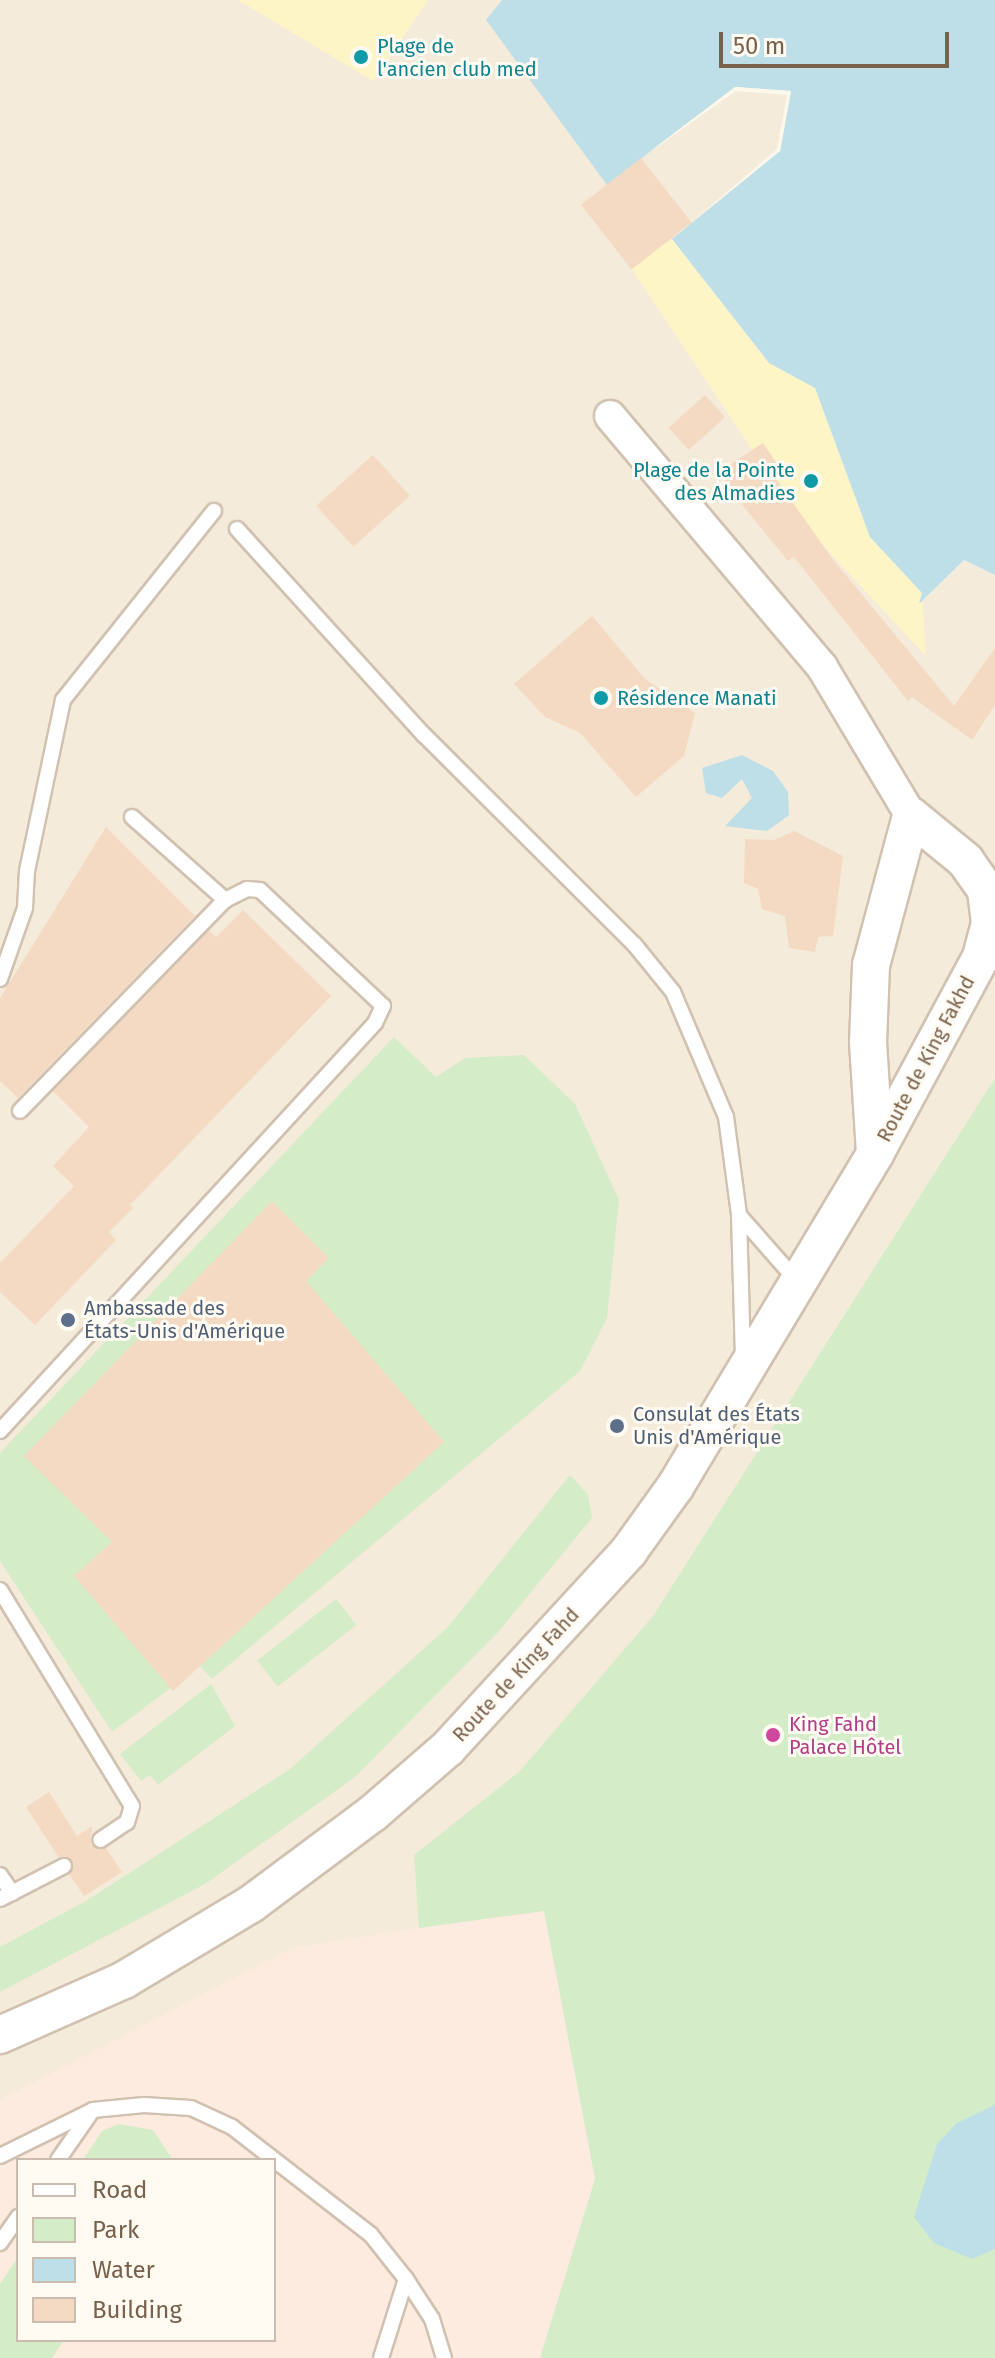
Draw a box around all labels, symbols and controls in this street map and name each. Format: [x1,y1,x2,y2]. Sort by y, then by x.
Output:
scale bar [723,16,953,66]
text: 50 m [733,32,785,60]
place label: Plage de l'ancien club med [377,34,537,81]
marker: Plage de l'ancien club med [352,48,370,66]
place label: Plage de la Pointe des Almadies [633,458,795,505]
marker: Plage de la Pointe des Almadies [802,472,820,490]
place label: Résidence Manati [617,686,777,710]
marker: Résidence Manati [592,689,610,707]
street label: Route de King Fakhd [872,972,980,1146]
place label: Ambassade des États-Unis d'Amérique [84,1296,285,1343]
marker: Ambassade des États-Unis d'Amérique [59,1311,77,1329]
place label: Consulat des États Unis d'Amérique [633,1402,800,1449]
marker: Consulat des États Unis d'Amérique [608,1417,626,1435]
street label: Route de King Fahd [448,1603,584,1747]
place label: King Fahd Palace Hôtel [789,1712,901,1759]
marker: King Fahd Palace Hôtel [764,1726,782,1744]
legend [16,2158,276,2342]
text: Road [92,2176,147,2204]
text: Park [92,2216,139,2244]
text: Water [92,2256,155,2284]
text: Building [92,2296,182,2324]

